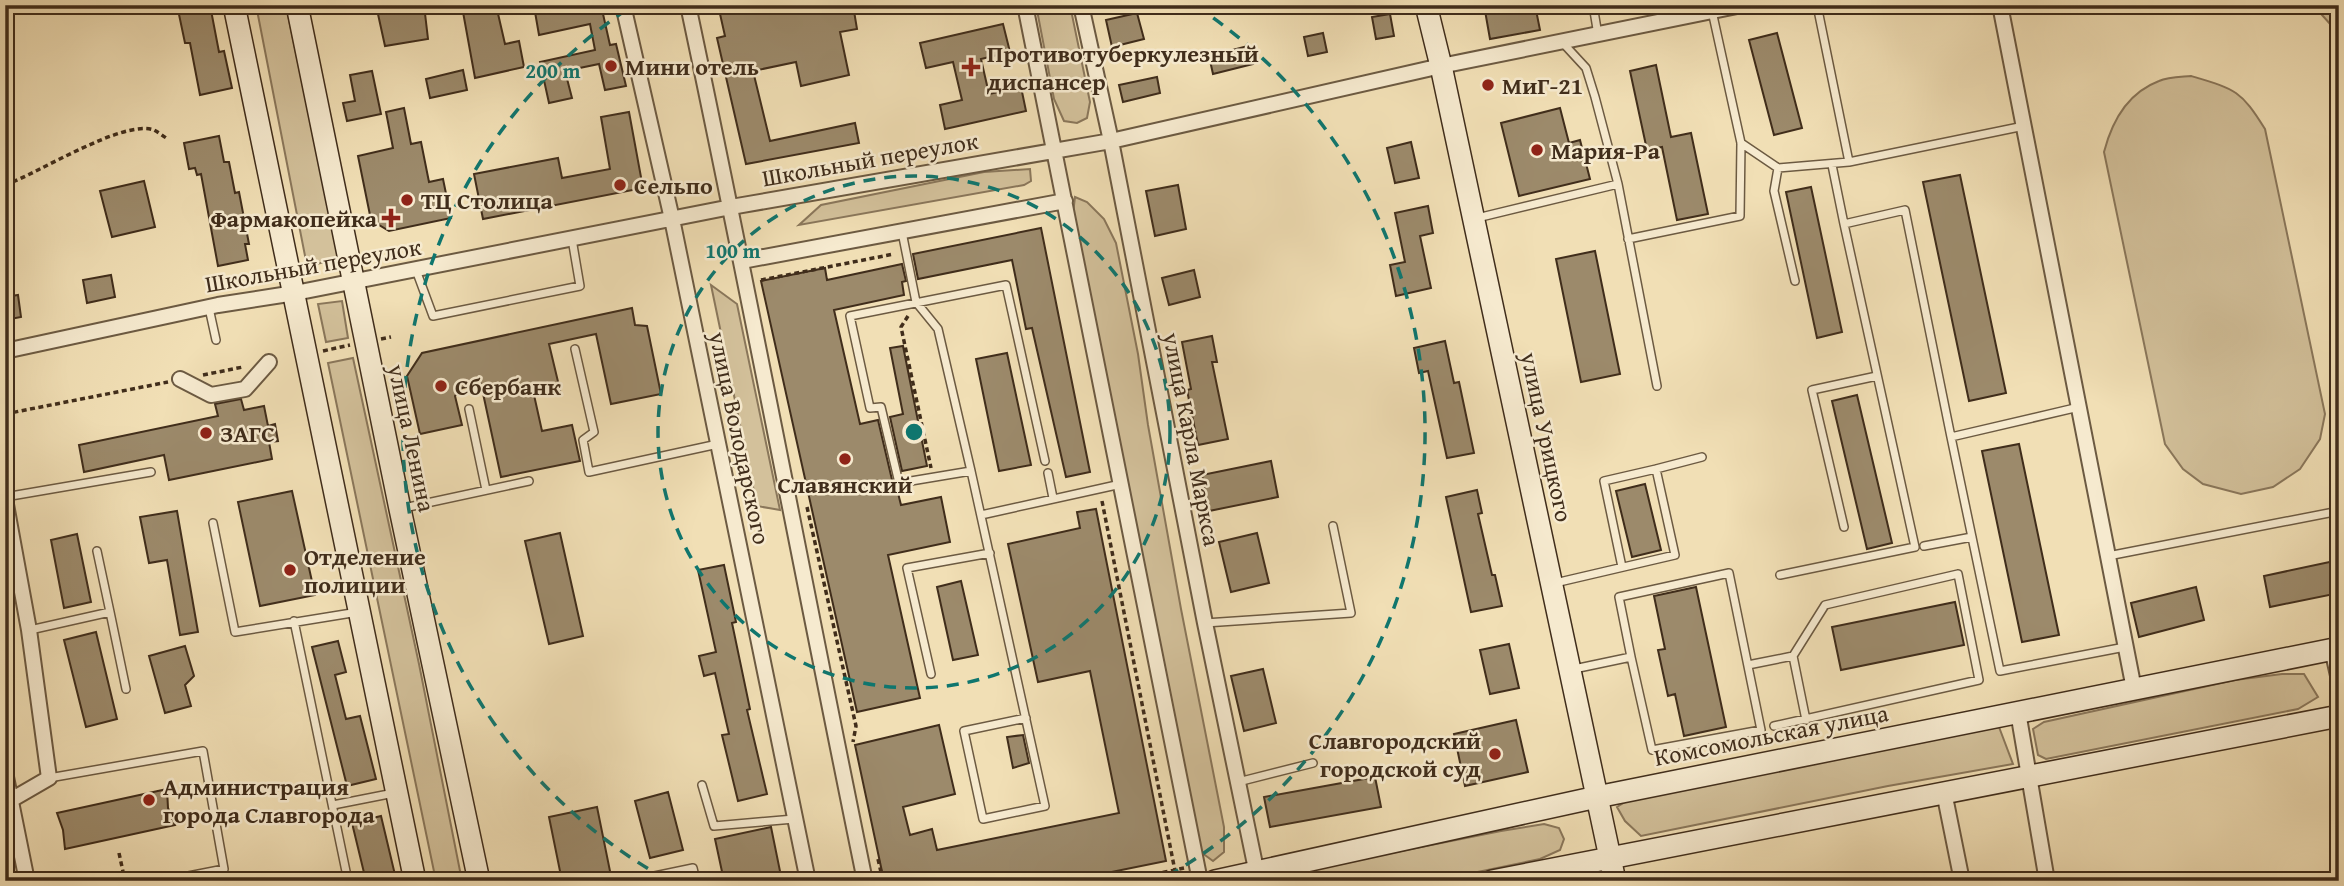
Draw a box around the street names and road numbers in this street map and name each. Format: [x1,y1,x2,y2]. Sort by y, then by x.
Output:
street label: Школьный переулок [759,123,981,195]
street label: Школьный переулок [202,229,424,301]
street label: улица Володарского [700,327,780,548]
street label: улица Карла Маркса [1154,328,1230,549]
street label: улица Урицкого [1512,348,1582,525]
street label: улица Ленина [379,360,445,516]
street label: Комсомольская улица [1651,695,1892,775]

